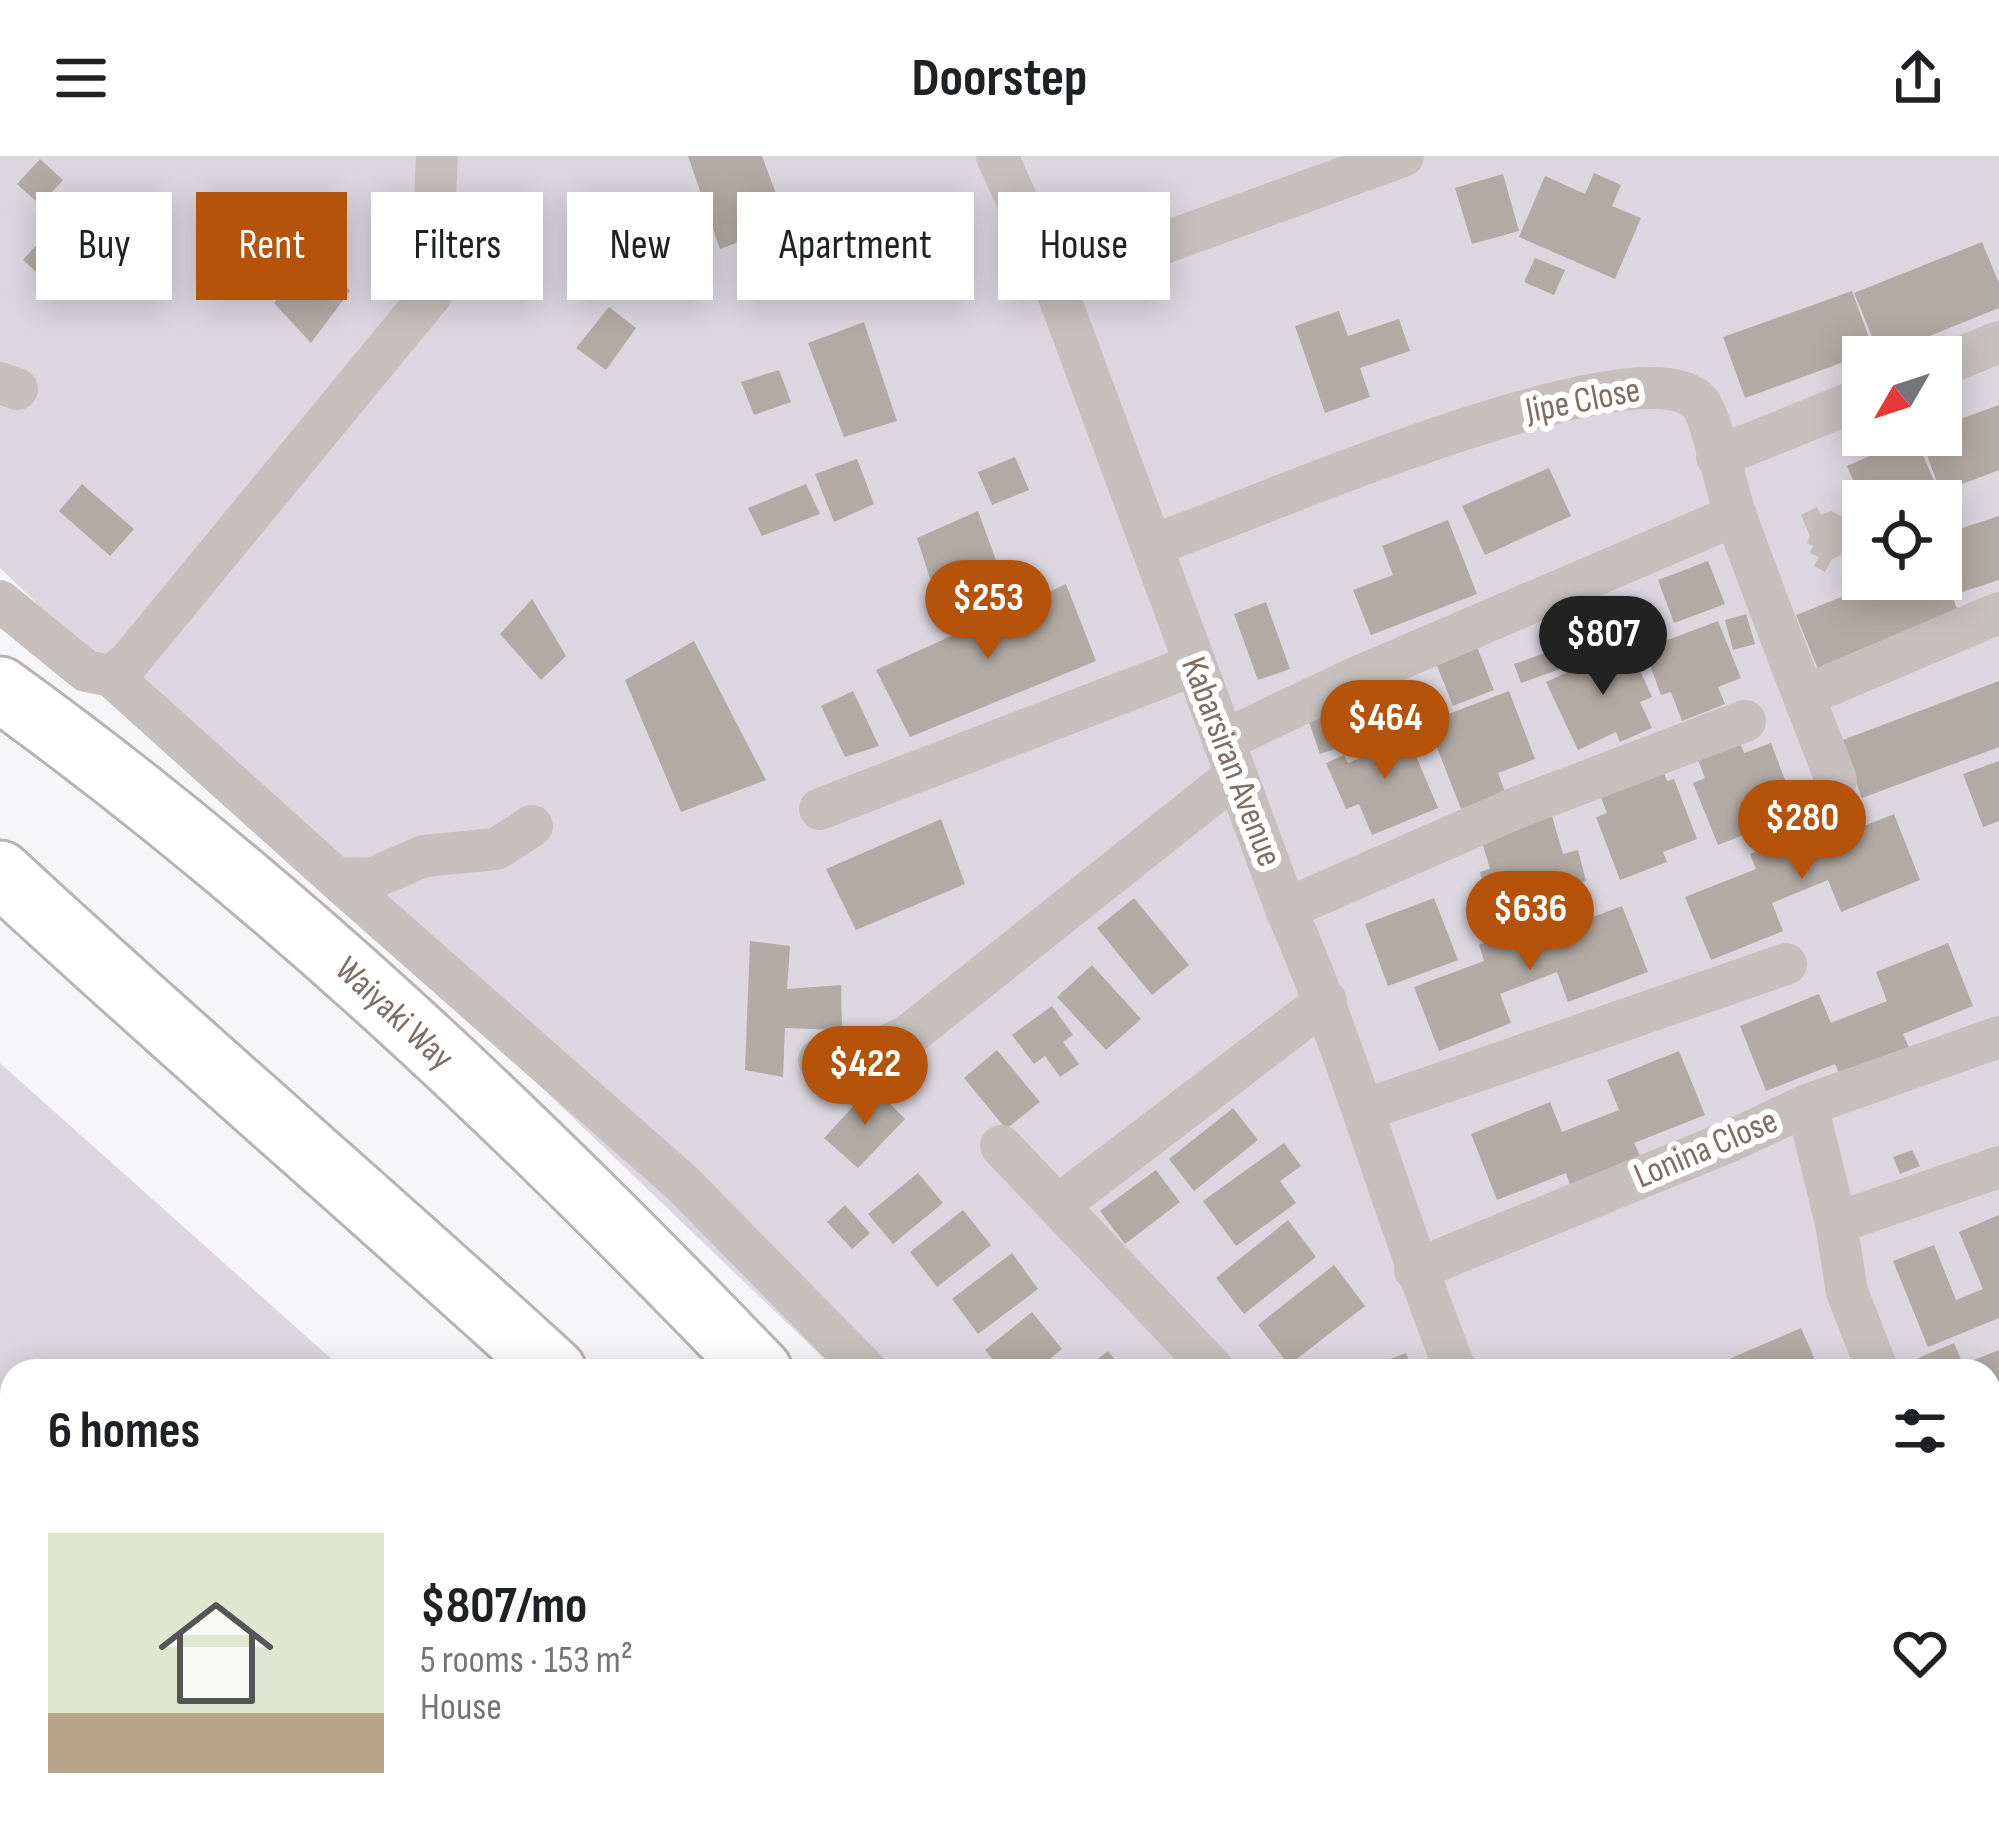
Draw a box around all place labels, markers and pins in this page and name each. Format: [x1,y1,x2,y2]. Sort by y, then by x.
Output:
pin: $253 [917,560,1059,662]
pin: $807 [1532,596,1674,698]
pin: $464 [1314,680,1456,782]
pin: $280 [1731,780,1873,882]
pin: $636 [1459,871,1601,973]
pin: $422 [794,1026,936,1128]

